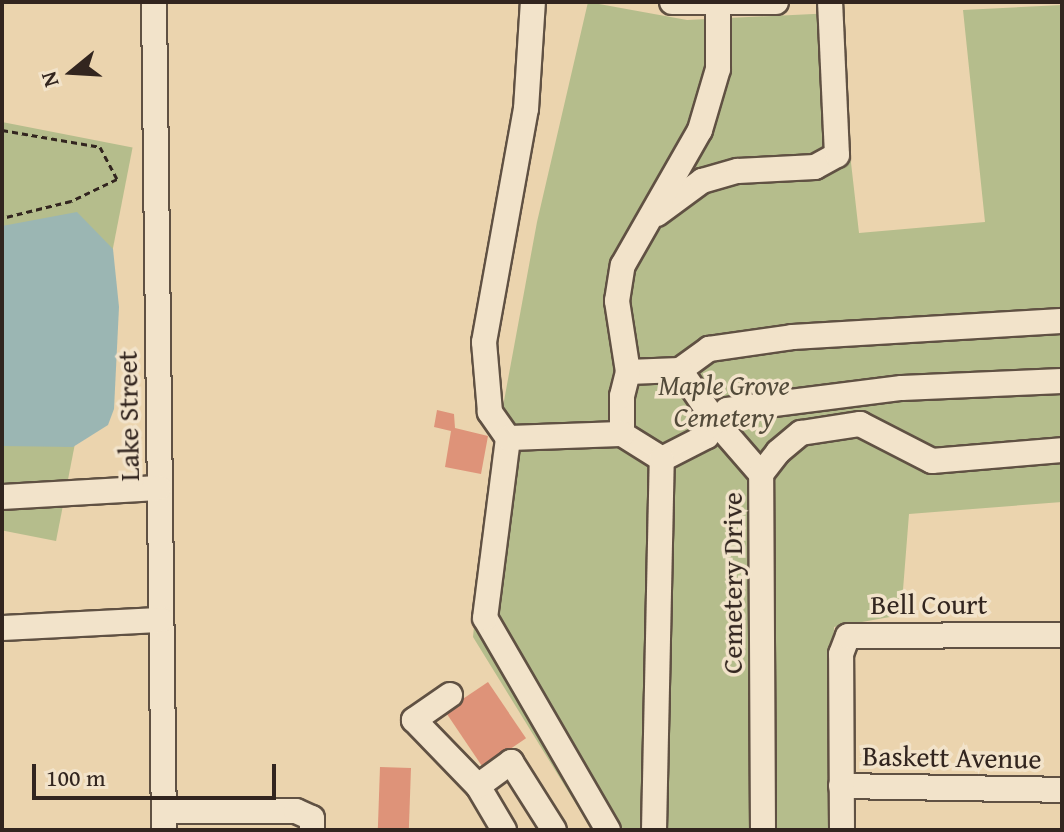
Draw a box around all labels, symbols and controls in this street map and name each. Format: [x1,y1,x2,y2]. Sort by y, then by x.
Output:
north arrow [32,32,112,112]
text: N [32,67,67,91]
street label: Lake Street [110,350,146,482]
park label: Maple Grove Cemetery [658,368,790,434]
street label: Cemetery Drive [715,492,749,674]
street label: Bell Court [871,587,987,621]
street label: Baskett Avenue [862,739,1042,775]
scale bar [36,748,280,798]
text: 100 m [46,760,106,795]

